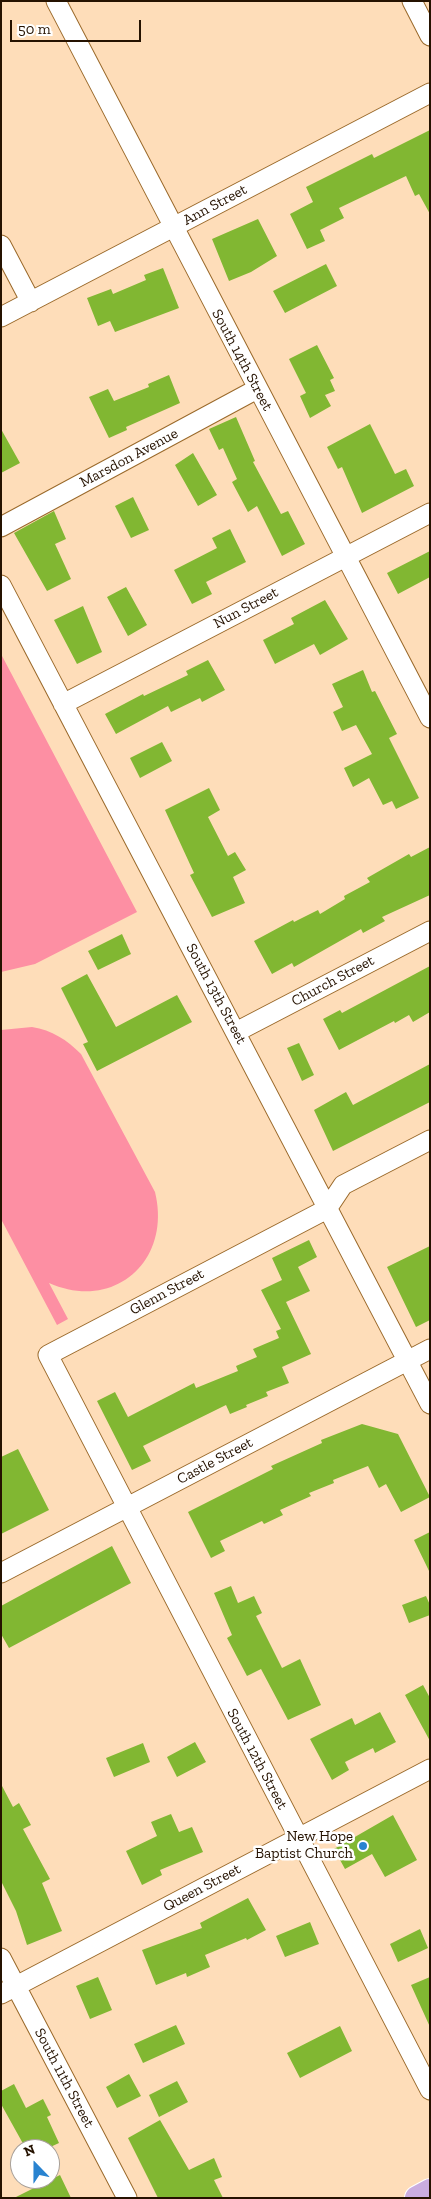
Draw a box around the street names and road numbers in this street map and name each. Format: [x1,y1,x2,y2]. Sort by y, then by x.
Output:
street label: Ann Street [180,181,250,229]
street label: South 14th Street [208,306,276,414]
street label: Marsdon Avenue [77,425,181,491]
street label: Nun Street [211,583,281,633]
street label: South 13th Street [182,941,250,1047]
street label: Church Street [289,952,377,1010]
street label: Glenn Street [127,1265,207,1319]
street label: Castle Street [174,1434,256,1488]
street label: South 12th Street [223,1705,291,1813]
street label: Queen Street [160,1860,244,1916]
street label: South 11th Street [30,2025,98,2131]

